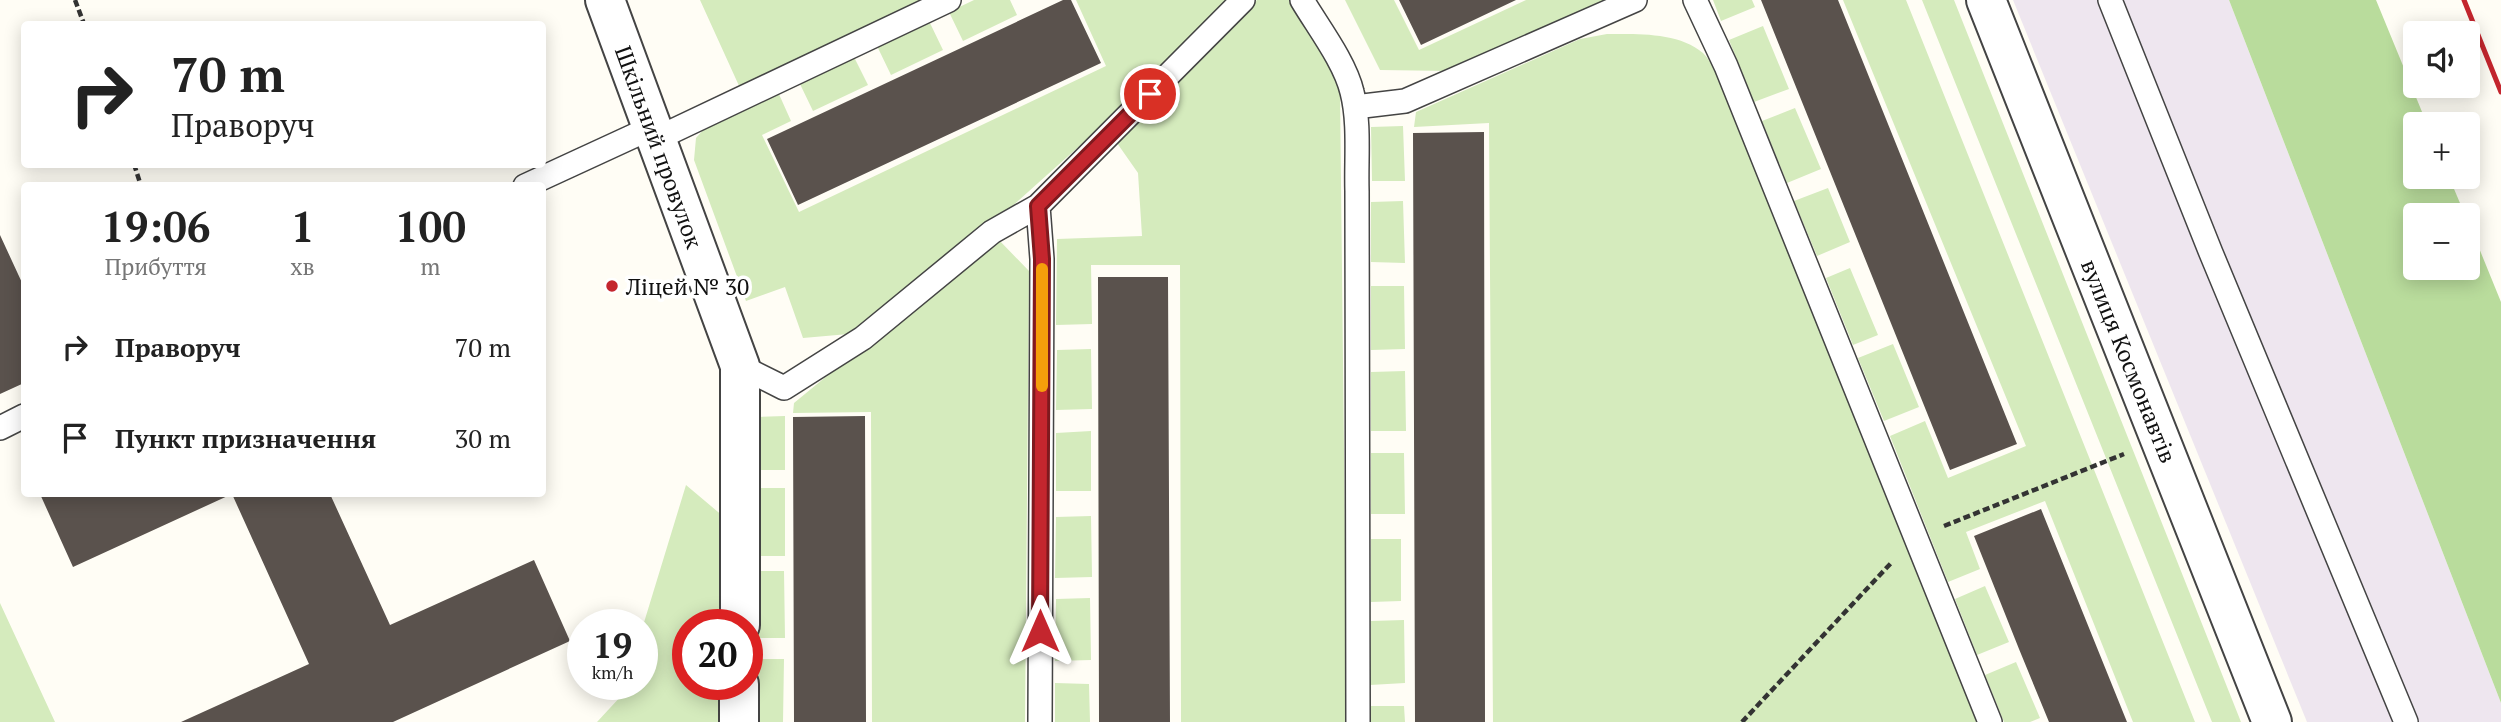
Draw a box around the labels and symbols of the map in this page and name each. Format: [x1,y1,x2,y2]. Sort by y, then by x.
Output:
street label: Шкільний провулок [608,41,710,253]
pin [1120,64,1180,124]
street label: вулиця Космонавтів [2074,255,2184,467]
place label: Ліцей № 30 [625,271,749,302]
marker: Ліцей № 30 [604,278,620,294]
position arrow [1003,594,1077,668]
speed limit sign: 20 [672,609,763,700]

